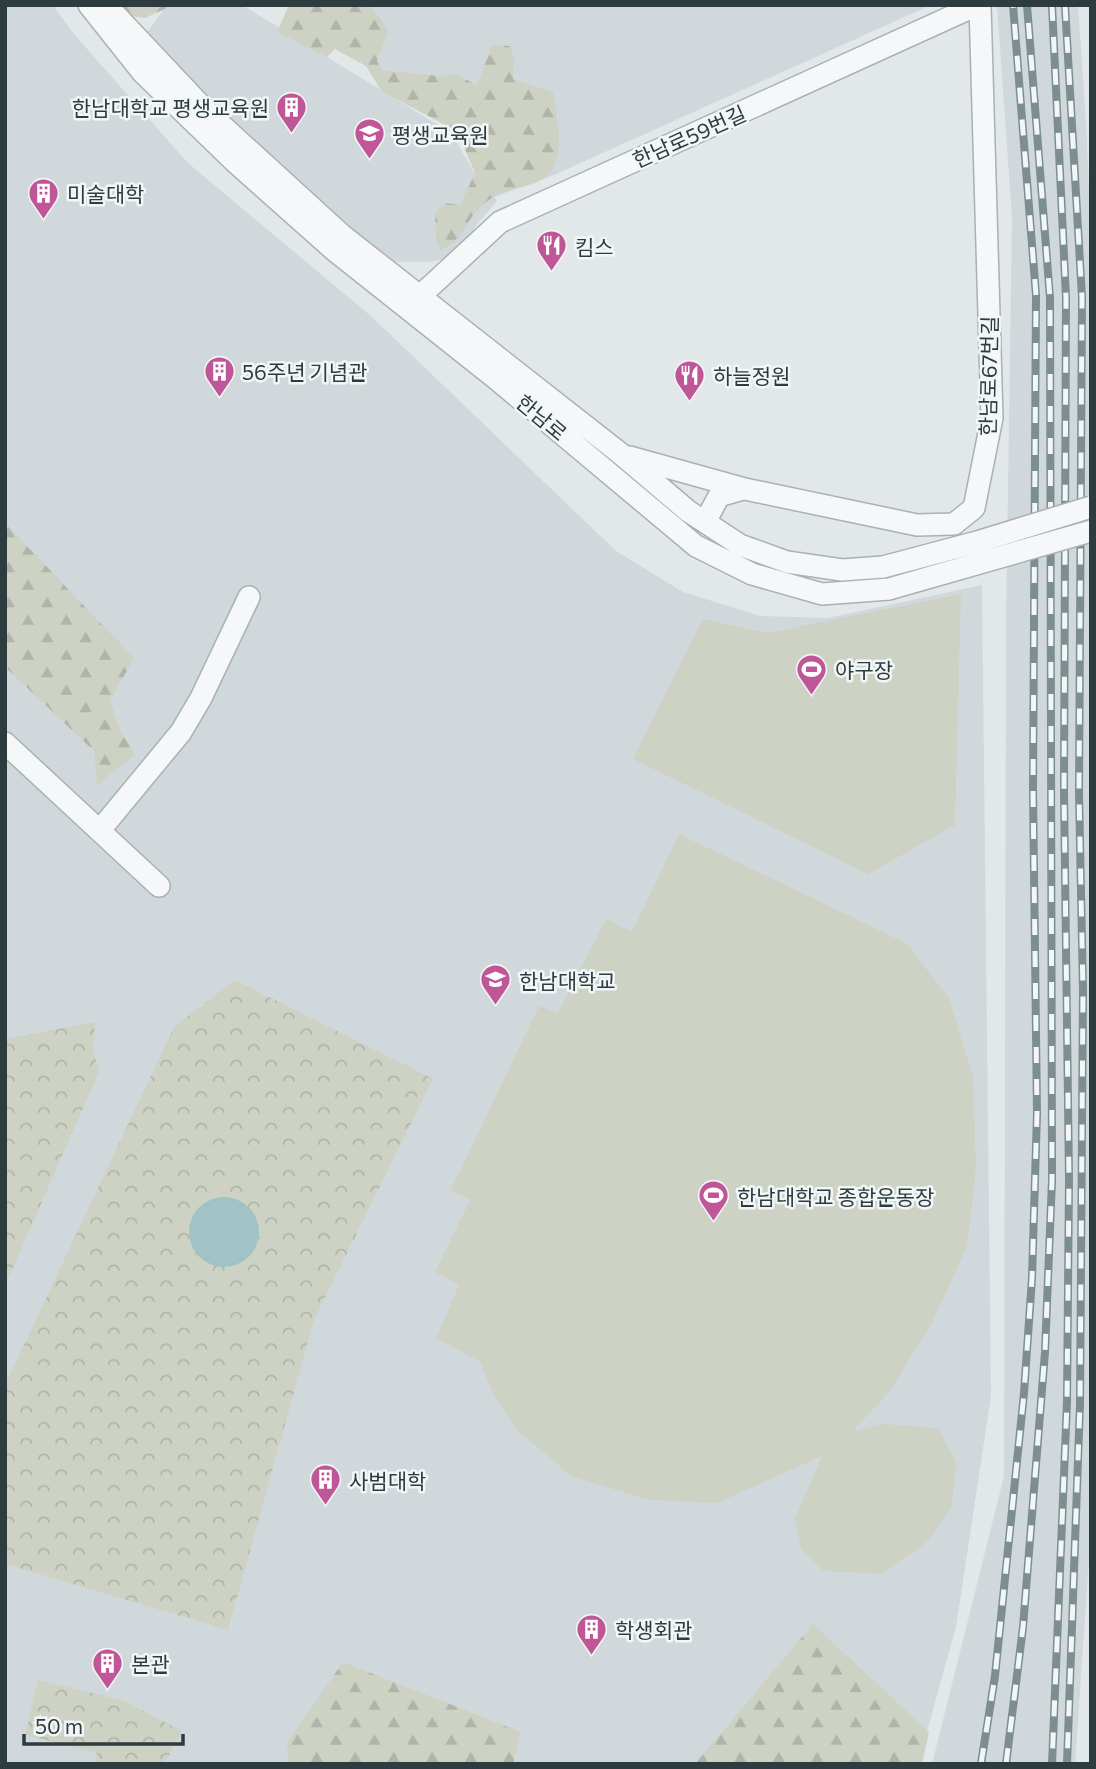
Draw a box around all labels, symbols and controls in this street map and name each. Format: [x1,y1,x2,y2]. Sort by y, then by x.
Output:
building icon: 한남대학교 평생교육원 [275,90,309,134]
place label: 한남대학교 평생교육원 [72,95,269,120]
street label: 한남로59번길 [628,100,750,172]
school or university icon: 평생교육원 [352,117,386,161]
place label: 평생교육원 [392,122,489,147]
building icon: 미술대학 [27,176,61,220]
place label: 미술대학 [67,181,144,206]
restaurant icon: 킴스 [535,229,569,273]
place label: 킴스 [575,234,614,259]
street label: 한남로67번길 [974,316,1002,436]
building icon: 56주년 기념관 [202,354,236,398]
restaurant icon: 하늘정원 [673,358,707,402]
place label: 56주년 기념관 [242,359,367,384]
place label: 하늘정원 [713,363,790,388]
street label: 한남로 [512,389,572,445]
sports icon: 야구장 [795,652,829,696]
place label: 야구장 [835,657,893,682]
school or university icon: 한남대학교 [479,963,513,1007]
place label: 한남대학교 [519,968,616,993]
sports icon: 한남대학교 종합운동장 [697,1179,731,1223]
place label: 한남대학교 종합운동장 [737,1184,934,1209]
building icon: 사범대학 [309,1463,343,1507]
place label: 사범대학 [349,1468,426,1493]
building icon: 학생회관 [575,1612,609,1656]
place label: 학생회관 [615,1617,692,1642]
building icon: 본관 [91,1646,125,1690]
place label: 본관 [131,1651,170,1676]
scale bar [24,1702,184,1746]
text: 50 m [35,1713,83,1738]

